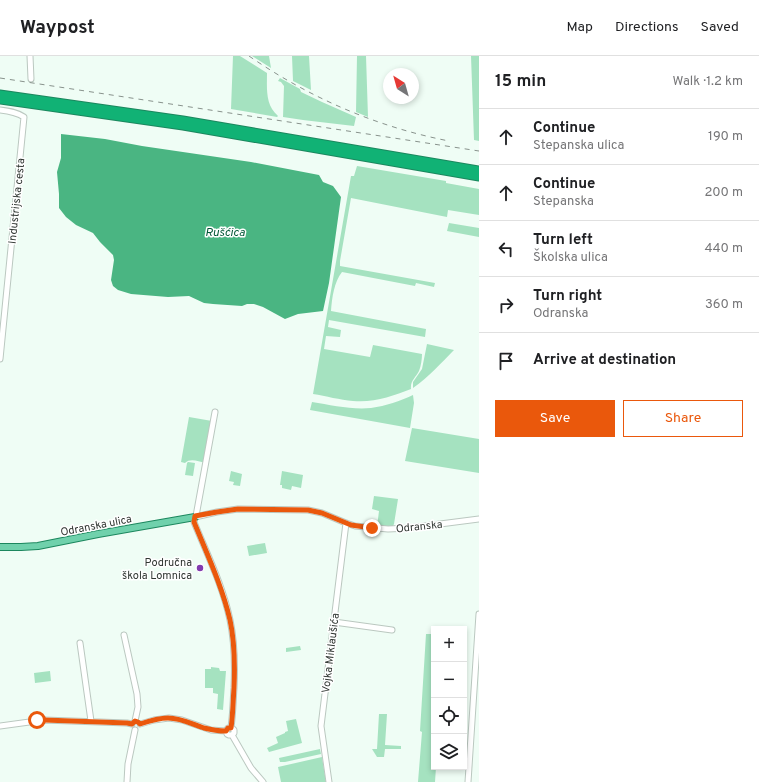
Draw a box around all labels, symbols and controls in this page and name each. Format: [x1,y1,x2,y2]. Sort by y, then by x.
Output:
text: Waypost [20,16,95,40]
text: Map [567,19,593,36]
text: Directions [615,19,679,36]
text: Saved [701,19,739,36]
north arrow [383,68,419,104]
text: 15 min [495,71,546,93]
text: Walk · 1.2 km [672,74,743,90]
text: Continue [533,119,595,138]
icon: ahead [495,126,517,148]
text: 190 m [708,129,743,145]
text: Stepanska ulica [533,138,624,154]
street label: Industrijska cesta [6,157,28,245]
text: Continue [533,175,595,194]
icon: ahead [495,182,517,204]
text: 200 m [704,185,743,201]
text: Stepanska [533,194,594,210]
water label: Rušćica [205,225,246,241]
text: Turn left [533,231,593,250]
icon: left [495,238,517,260]
text: 440 m [704,241,743,257]
text: Školska ulica [533,250,608,266]
text: Turn right [533,287,602,306]
icon: right [495,294,517,316]
text: 360 m [705,297,743,313]
text: Odranska [533,306,588,322]
icon: arrive [495,350,517,372]
text: Arrive at destination [533,351,676,370]
button: Save [495,400,615,437]
button: Share [623,400,743,437]
street label: Odranska ulica [59,512,133,540]
street label: Odranska [395,518,443,536]
route end [363,519,381,537]
place label: Područna škola Lomnica [122,556,192,583]
marker: Područna škola Lomnica [195,563,205,573]
street label: Vojka Miklaušića [319,612,343,694]
map controls [431,626,467,770]
button: + [431,626,467,662]
button: − [431,662,467,698]
button: locate [431,698,467,734]
route start [28,711,46,729]
button: layers [431,734,467,770]

